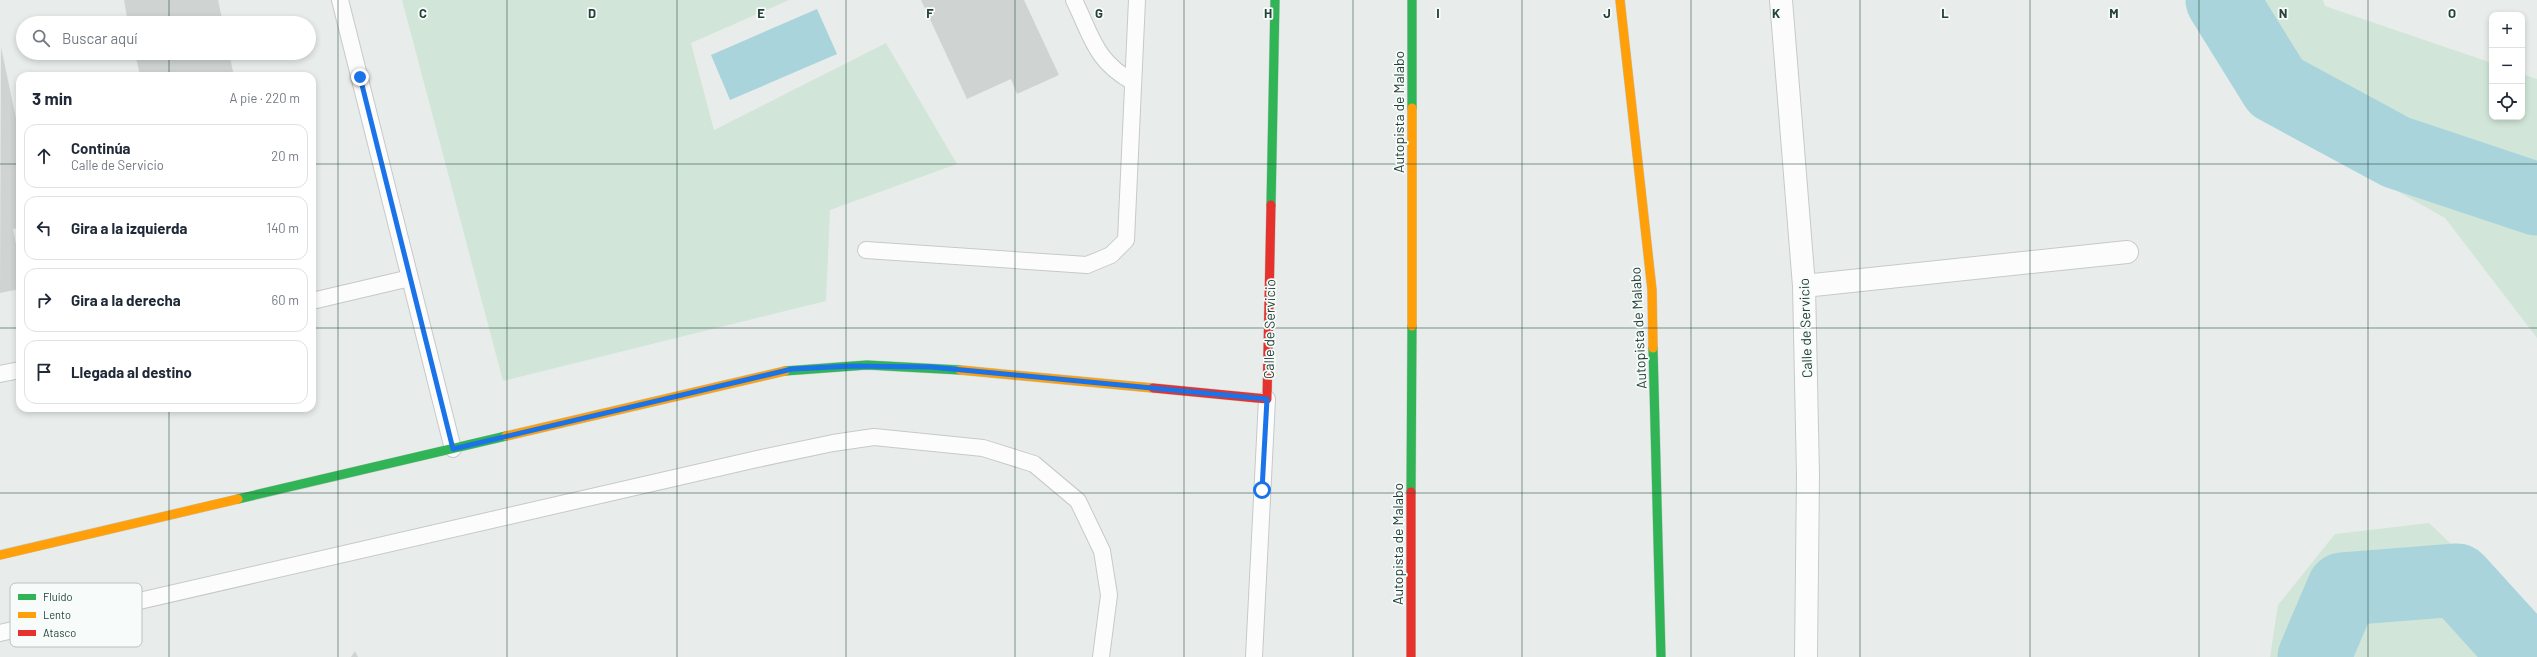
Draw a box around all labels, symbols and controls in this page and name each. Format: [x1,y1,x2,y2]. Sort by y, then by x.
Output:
text: C [419,5,427,21]
text: D [588,5,596,21]
text: E [757,5,765,21]
text: F [926,5,934,21]
text: G [1095,5,1103,21]
text: H [1264,5,1272,21]
text: I [1436,5,1440,21]
text: J [1603,5,1611,21]
text: K [1772,5,1780,21]
text: L [1941,5,1949,21]
text: M [2109,5,2119,21]
text: N [2279,5,2287,21]
text: O [2448,5,2456,21]
map controls [2489,12,2525,120]
button: + [2489,12,2525,48]
search box [16,16,316,60]
icon: search [30,27,52,49]
text: Buscar aquí [62,29,138,47]
button: − [2489,48,2525,84]
street label: Autopista de Malabo [1390,51,1407,173]
route end [351,68,369,86]
button: locate [2489,84,2525,120]
text: 3 min [32,88,72,108]
text: A pie · 220 m [230,90,300,106]
text: Continúa [71,139,131,157]
icon: ahead [33,145,55,167]
text: 20 m [271,148,299,164]
text: Calle de Servicio [71,157,164,173]
icon: left [33,217,55,239]
text: Gira a la izquierda [71,219,187,237]
text: 140 m [267,220,299,236]
street label: Autopista de Malabo [1626,267,1650,389]
street label: Calle de Servicio [1795,278,1815,378]
street label: Calle de Servicio [1260,279,1278,379]
icon: right [33,289,55,311]
text: Gira a la derecha [71,291,181,309]
text: 60 m [272,292,299,308]
icon: arrive [33,361,55,383]
text: Llegada al destino [71,363,192,381]
route start [1253,481,1271,499]
street label: Autopista de Malabo [1389,483,1406,605]
legend [10,583,142,647]
text: Fluido [43,590,72,603]
text: Lento [43,608,71,621]
text: Atasco [43,626,76,639]

